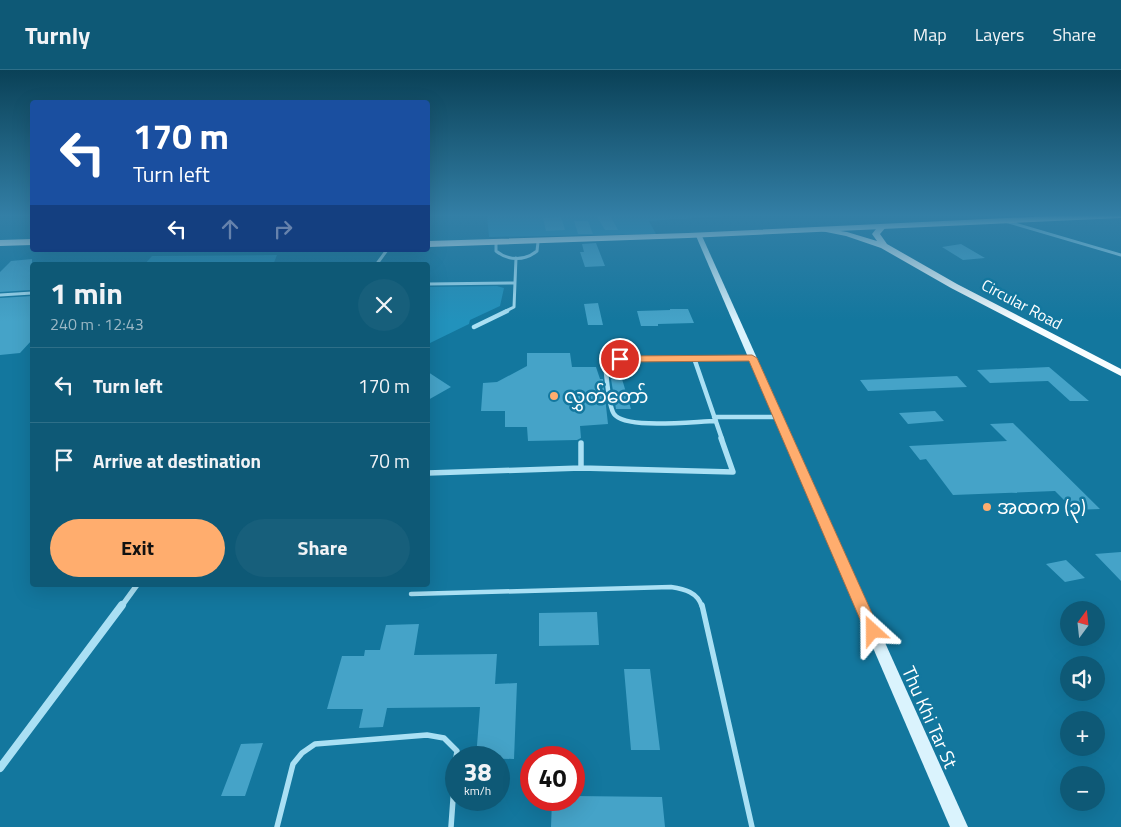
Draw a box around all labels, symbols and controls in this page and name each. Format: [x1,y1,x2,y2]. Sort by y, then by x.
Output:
text: Turnly [25,17,90,53]
text: Map [913,21,947,48]
text: Layers [975,21,1024,48]
text: Share [1052,21,1096,48]
text: 170 m [133,109,229,163]
icon: left [50,120,115,185]
text: Turn left [133,157,210,191]
icon: left [163,215,191,243]
icon: ahead [216,215,244,243]
icon: right [269,215,297,243]
text: 1 min [50,270,123,316]
street label: Circular Road [977,273,1067,335]
button: close [358,279,410,331]
text: 240 m · 12:43 [50,312,144,336]
pin [599,338,641,380]
icon: arrive [606,345,634,373]
icon: left [50,371,78,399]
text: Turn left [93,371,163,400]
text: 170 m [358,371,410,400]
place label: လွှတ်တော် [564,381,649,412]
marker: လွှတ်တော် [548,390,560,402]
icon: arrive [50,446,78,474]
text: Arrive at destination [93,446,261,475]
text: 70 m [369,446,410,475]
place label: အထက (၃) [997,492,1086,523]
marker: အထက (၃) [981,501,993,513]
button: Exit [50,519,225,577]
button: Share [235,519,410,577]
north arrow [1060,601,1105,646]
map controls [1060,601,1105,811]
position arrow [846,604,898,656]
button: sound [1060,656,1105,701]
street label: Thu Khi Tar St [895,661,966,773]
button: + [1060,711,1105,756]
speed limit sign: 40 [520,746,585,811]
text: 38 [463,753,492,791]
button: − [1060,766,1105,811]
text: km/h [464,781,491,800]

